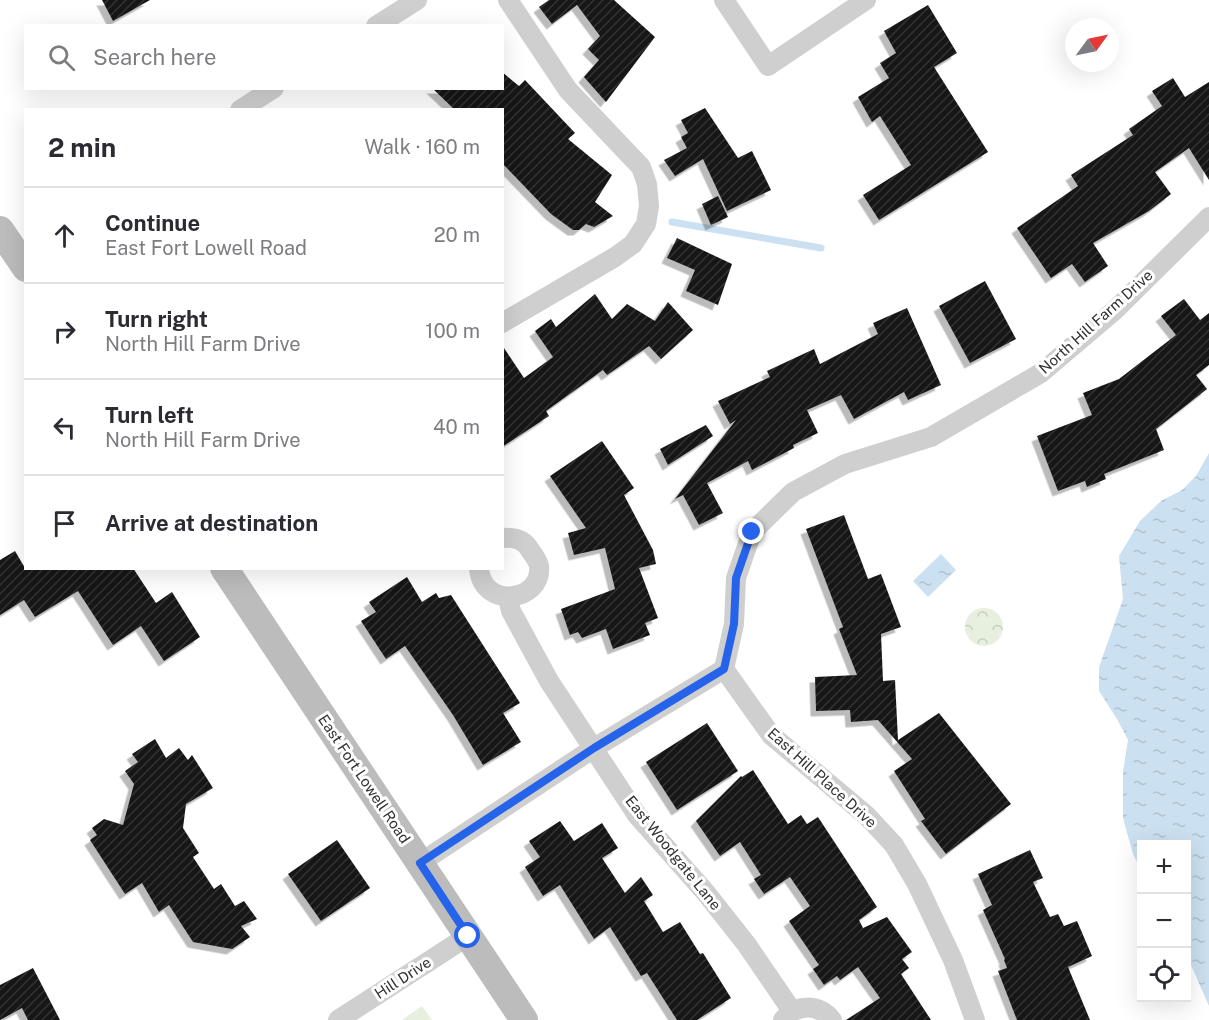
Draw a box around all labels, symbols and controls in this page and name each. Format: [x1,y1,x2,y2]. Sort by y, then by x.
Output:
north arrow [1065,18,1119,72]
search box [24,24,504,90]
icon: search [45,41,78,74]
text: Search here [93,44,217,70]
text: 2 min [48,132,116,163]
text: Walk · 160 m [365,135,480,159]
text: Continue [105,210,200,236]
icon: ahead [48,219,81,252]
text: 20 m [434,223,480,247]
text: East Fort Lowell Road [105,236,307,260]
street label: North Hill Farm Drive [1035,266,1156,377]
text: Turn right [105,306,208,332]
icon: right [48,315,81,348]
text: 100 m [425,319,480,343]
text: North Hill Farm Drive [105,332,301,356]
text: Turn left [105,402,194,428]
icon: left [48,411,81,444]
text: 40 m [433,415,480,439]
text: North Hill Farm Drive [105,428,301,452]
icon: arrive [48,507,81,540]
text: Arrive at destination [105,510,318,536]
route end [738,518,764,544]
street label: East Fort Lowell Road [315,711,414,846]
street label: East Hill Place Drive [764,724,880,831]
street label: East Woodgate Lane [622,792,725,913]
map controls [1137,840,1191,1002]
button: + [1137,840,1191,894]
button: − [1137,894,1191,948]
route start [454,922,480,948]
button: locate [1137,948,1191,1002]
street label: Hill Drive [371,953,434,1002]

